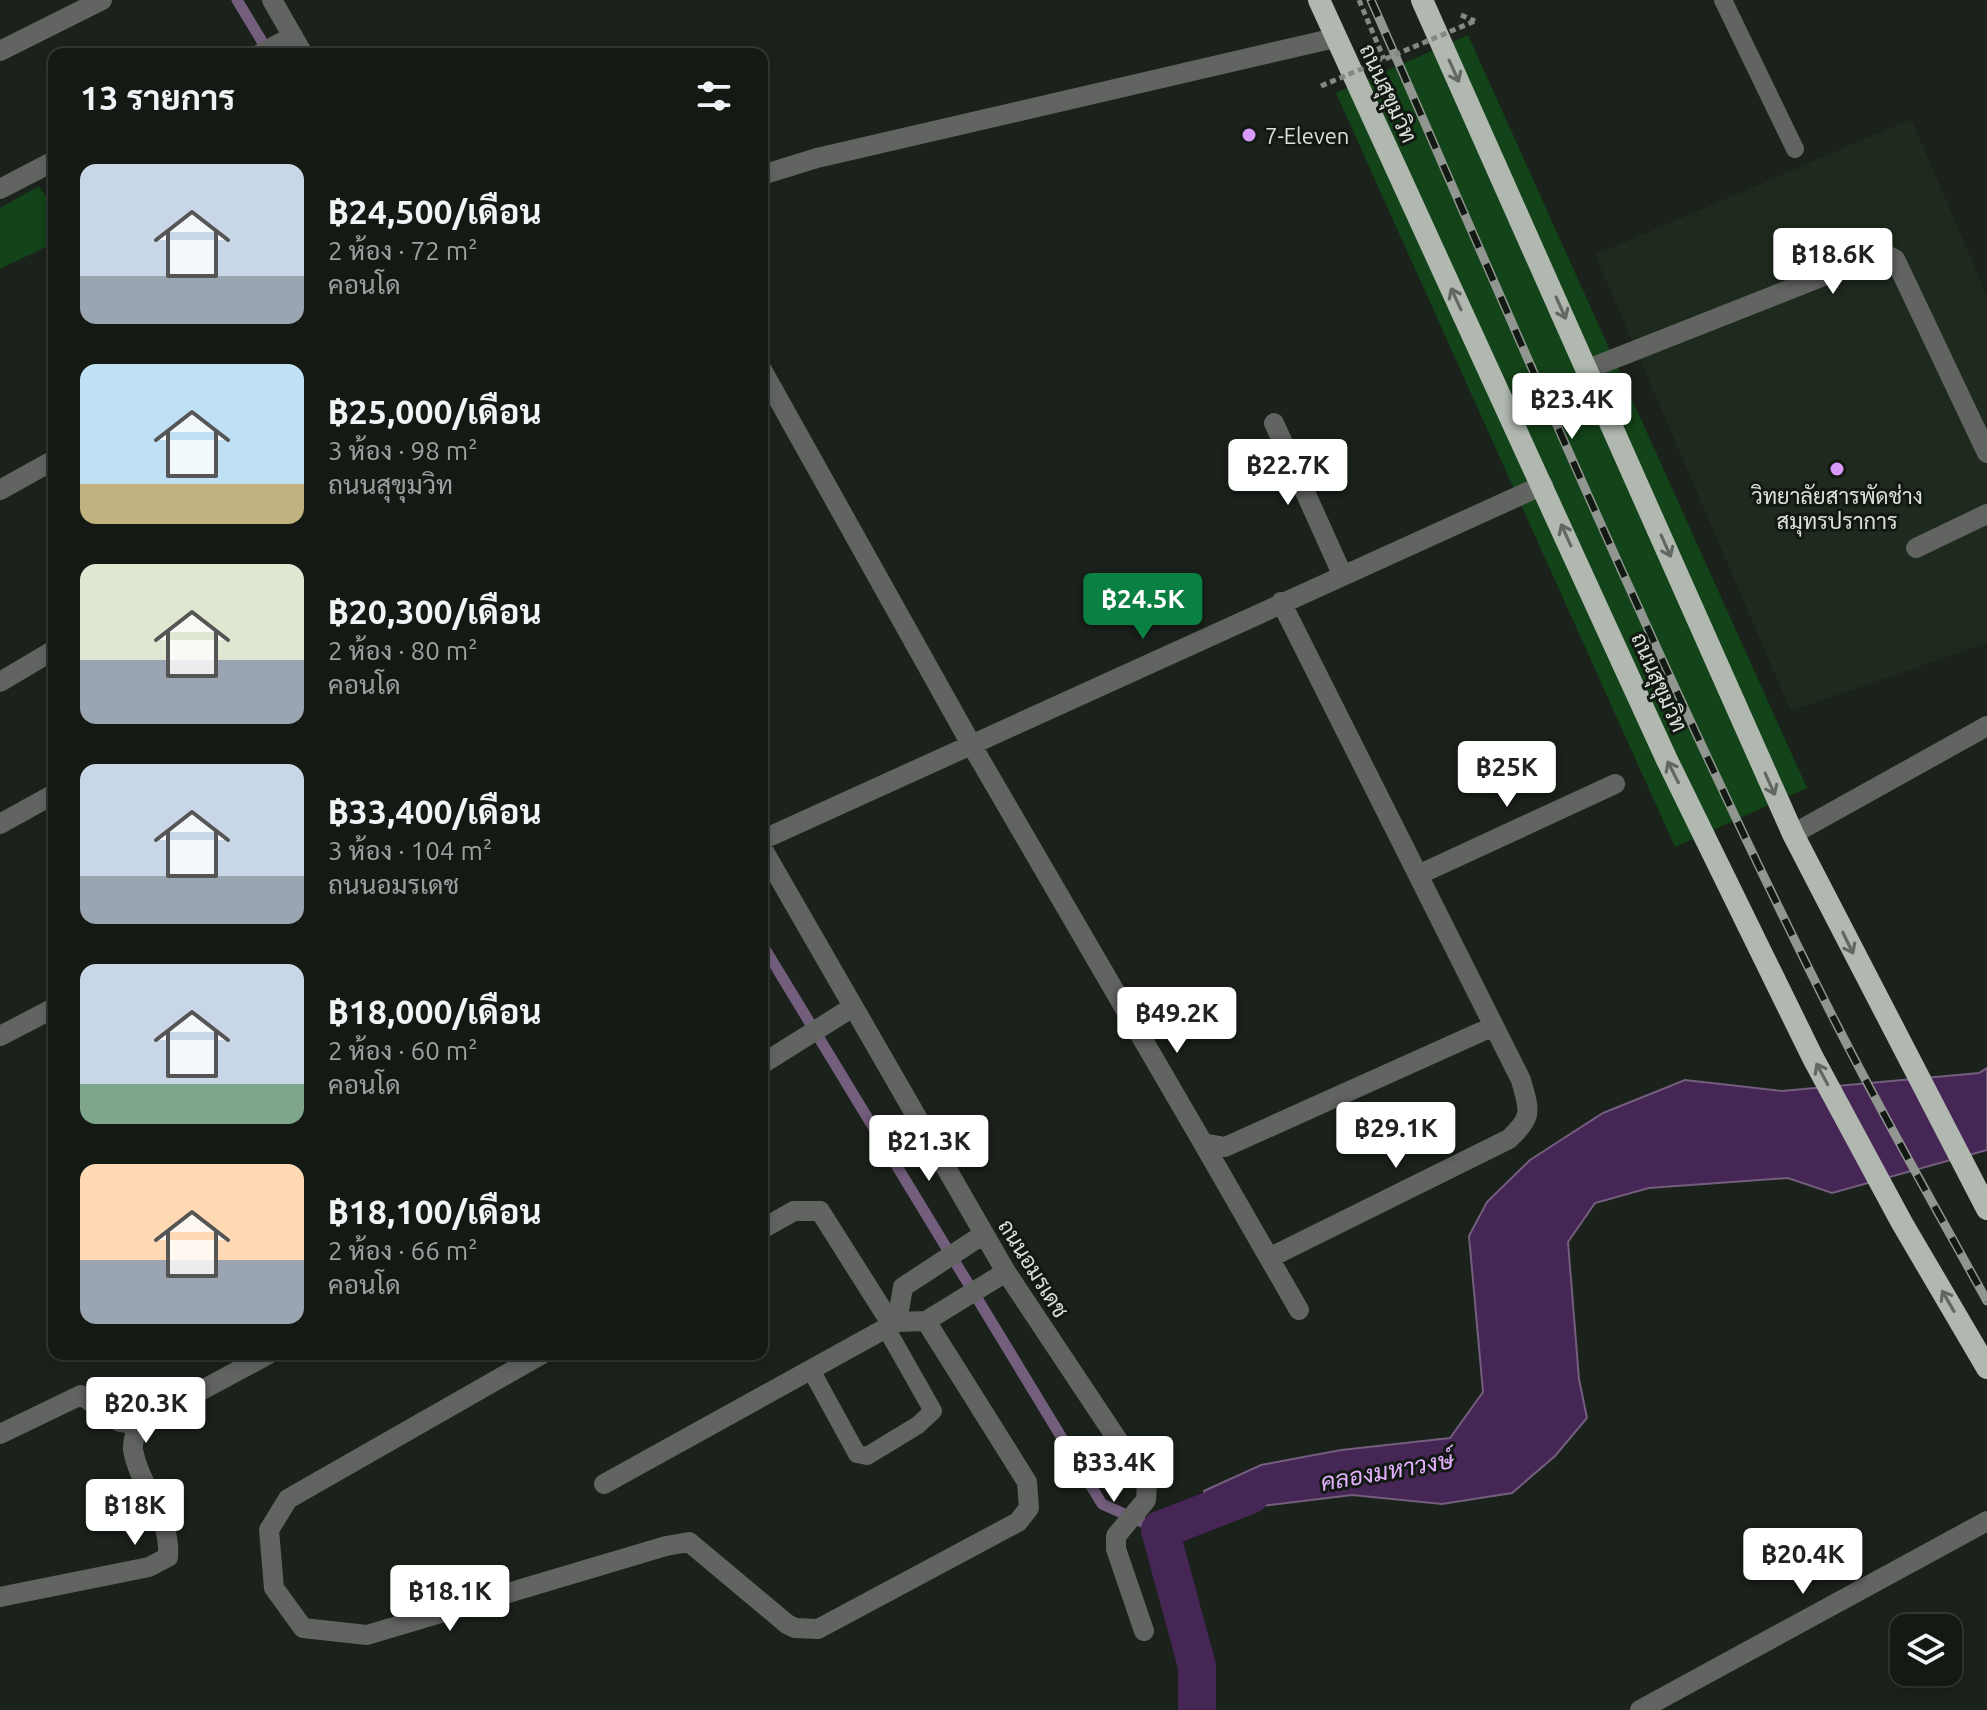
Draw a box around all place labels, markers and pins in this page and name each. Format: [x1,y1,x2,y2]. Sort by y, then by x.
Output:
place label: 7-Eleven [1265,123,1349,148]
marker: 7-Eleven [1240,126,1258,144]
pin: ฿18.6K [1768,228,1898,296]
pin: ฿23.4K [1507,373,1637,441]
pin: ฿22.7K [1223,439,1353,507]
marker: วิทยาลัยสารพัดช่าง สมุทรปราการ [1828,460,1846,478]
place label: วิทยาลัยสารพัดช่าง สมุทรปราการ [1750,483,1923,537]
pin: ฿24.5K [1078,573,1208,641]
pin: ฿25K [1460,741,1554,809]
pin: ฿49.2K [1112,987,1242,1055]
pin: ฿29.1K [1331,1102,1461,1170]
pin: ฿21.3K [864,1115,994,1183]
pin: ฿20.3K [81,1377,211,1445]
pin: ฿33.4K [1049,1436,1179,1504]
pin: ฿18K [88,1479,182,1547]
pin: ฿20.4K [1738,1528,1868,1596]
pin: ฿18.1K [385,1565,515,1633]

